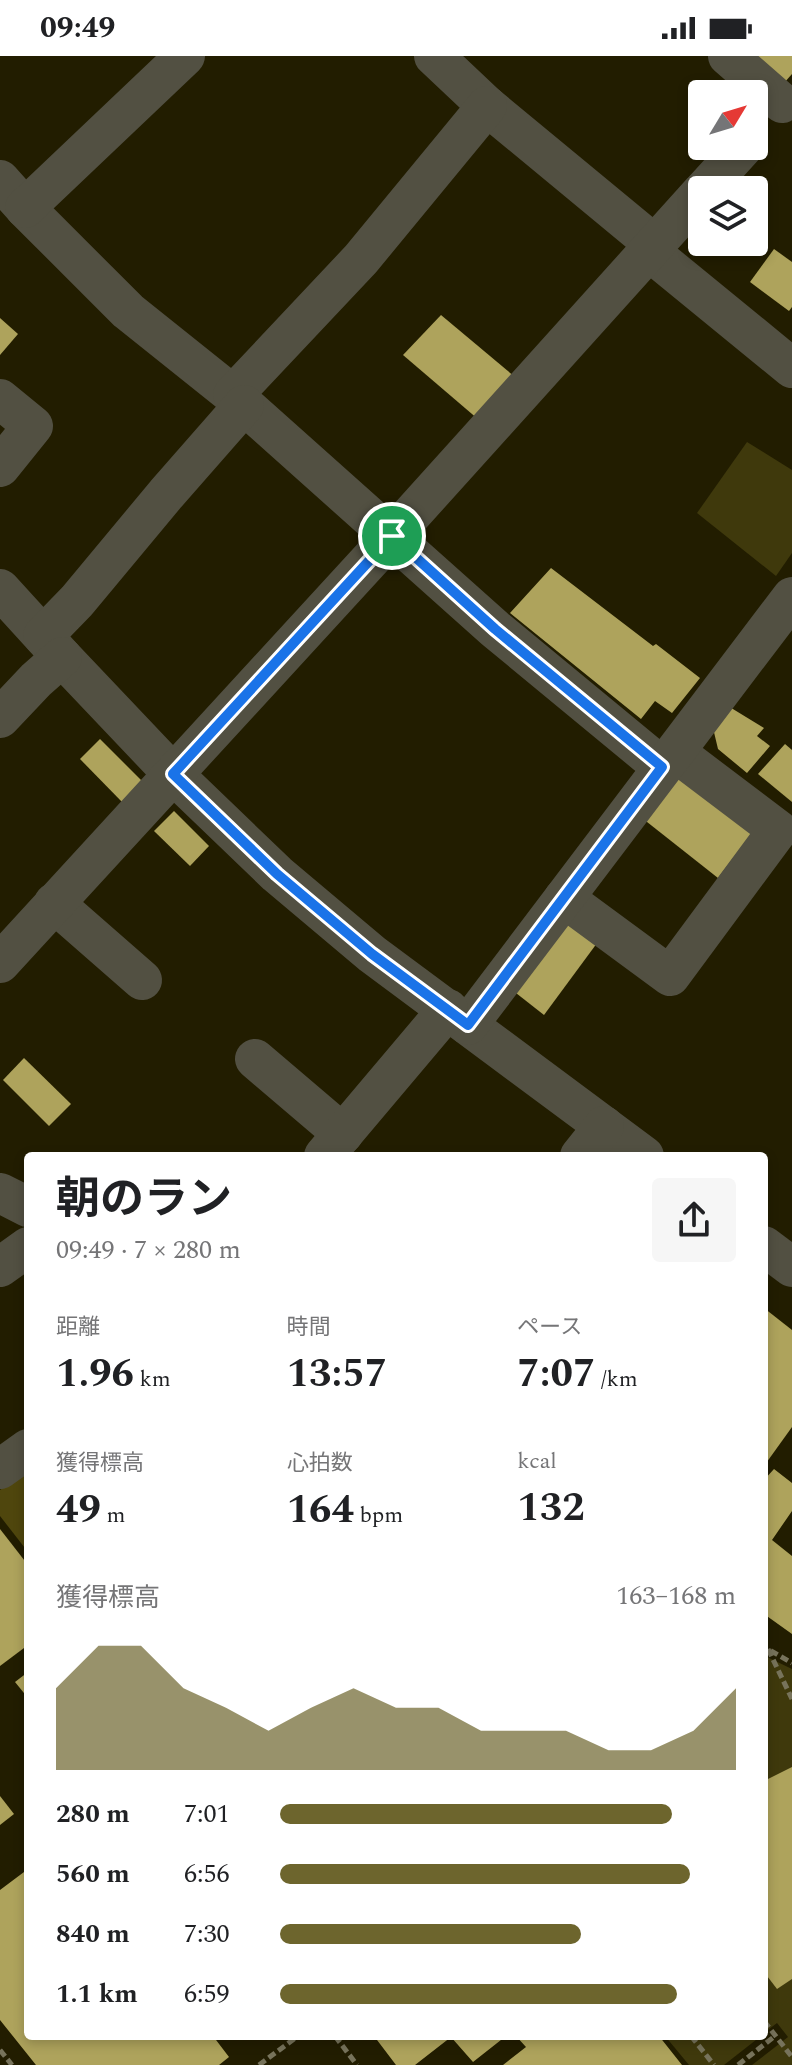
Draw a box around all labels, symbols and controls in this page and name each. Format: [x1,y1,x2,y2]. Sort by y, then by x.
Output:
text: 09:49 [40,5,115,51]
north arrow [688,80,768,160]
map controls [688,80,768,256]
button: layers [688,176,768,256]
pin [358,502,426,570]
icon: arrive [370,514,414,558]
text: 朝のラン [56,1166,232,1233]
button: share [652,1178,736,1262]
text: 09:49 · 7 × 280 m [56,1230,241,1270]
text: 距離 [56,1311,100,1344]
text: 時間 [287,1311,331,1344]
text: ペース [517,1311,582,1344]
text: 1.96 [56,1344,134,1405]
text: 13:57 [287,1344,387,1405]
text: 7:07 [517,1344,595,1405]
text: km [134,1363,171,1396]
text: /km [595,1363,638,1396]
text: kcal [517,1445,557,1478]
text: 獲得標高 [56,1447,144,1480]
text: 心拍数 [287,1447,353,1480]
text: 132 [517,1478,585,1539]
text: 49 [56,1480,101,1541]
text: 164 [287,1480,354,1541]
text: m [101,1499,125,1532]
text: bpm [354,1499,403,1532]
text: 163–168 m [616,1576,736,1616]
text: 獲得標高 [56,1578,160,1618]
text: 280 m [56,1794,130,1834]
text: 7:01 [184,1794,230,1834]
text: 560 m [56,1854,130,1894]
text: 6:56 [184,1854,230,1894]
text: 840 m [56,1914,130,1954]
text: 7:30 [184,1914,230,1954]
text: 1.1 km [56,1974,138,2014]
text: 6:59 [184,1974,230,2014]

